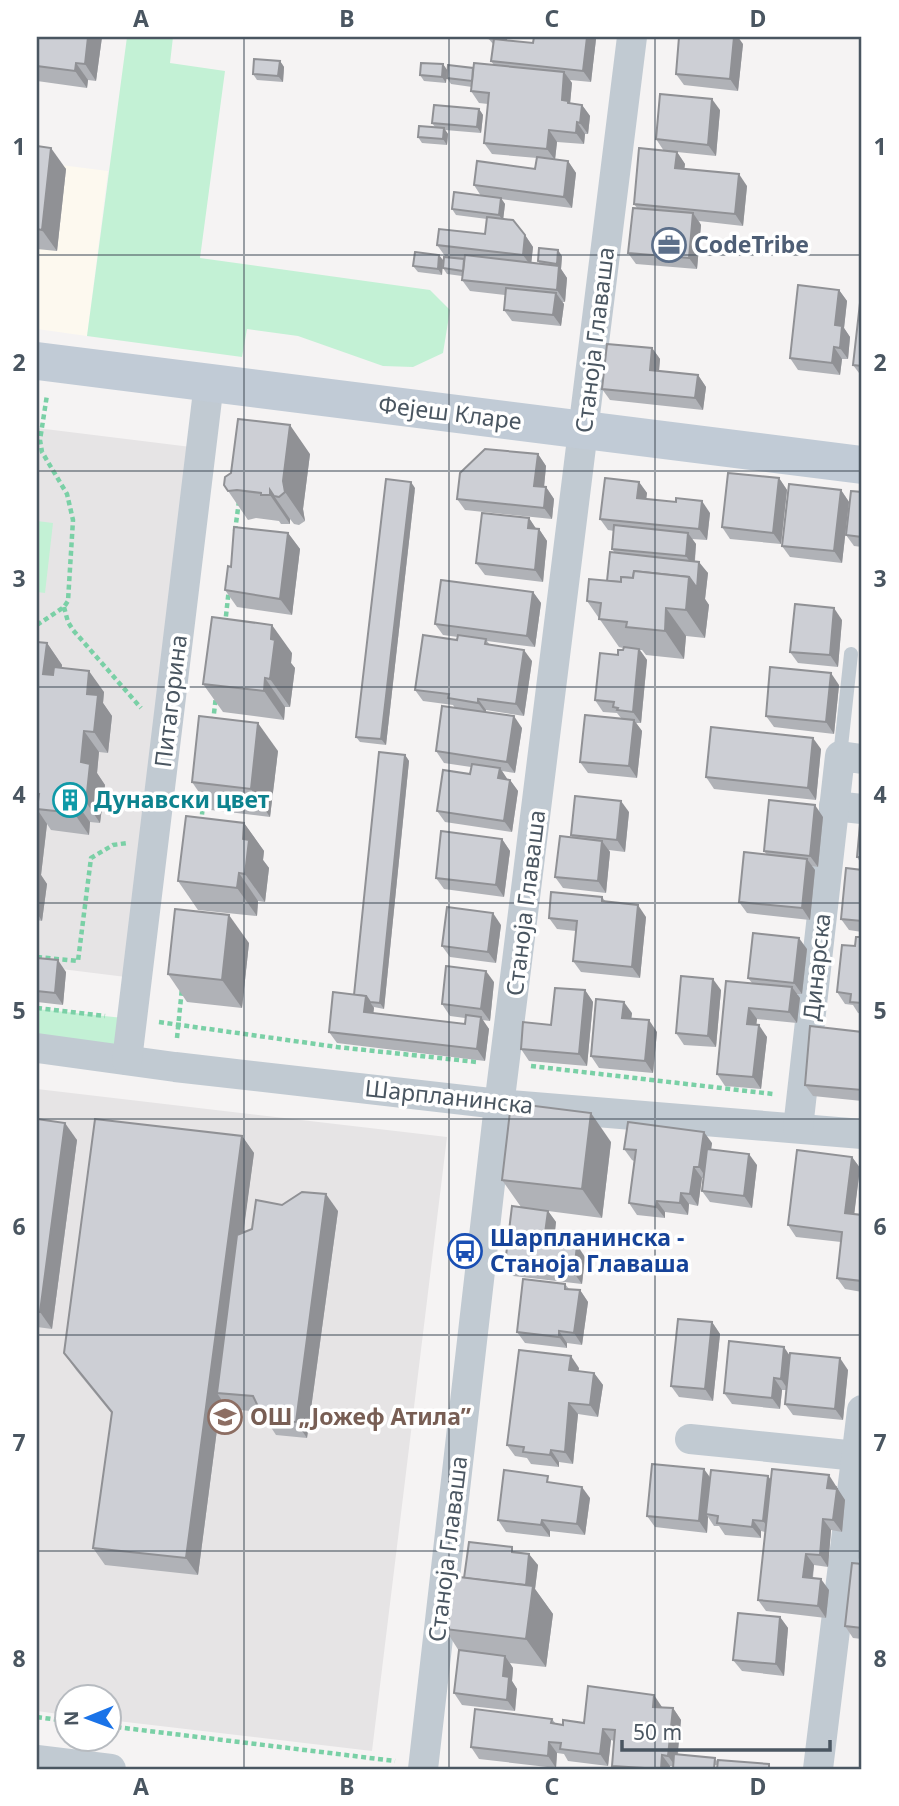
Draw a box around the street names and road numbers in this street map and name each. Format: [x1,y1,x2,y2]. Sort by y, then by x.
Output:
street label: Станоја Главаша [567,245,621,435]
street label: Фејеш Кларе [377,387,524,437]
street label: Питагорина [146,633,194,769]
street label: Станоја Главаша [498,808,552,998]
street label: Динарска [794,912,838,1022]
street label: Шарпланинска [363,1071,535,1121]
street label: Станоја Главаша [420,1454,474,1644]

